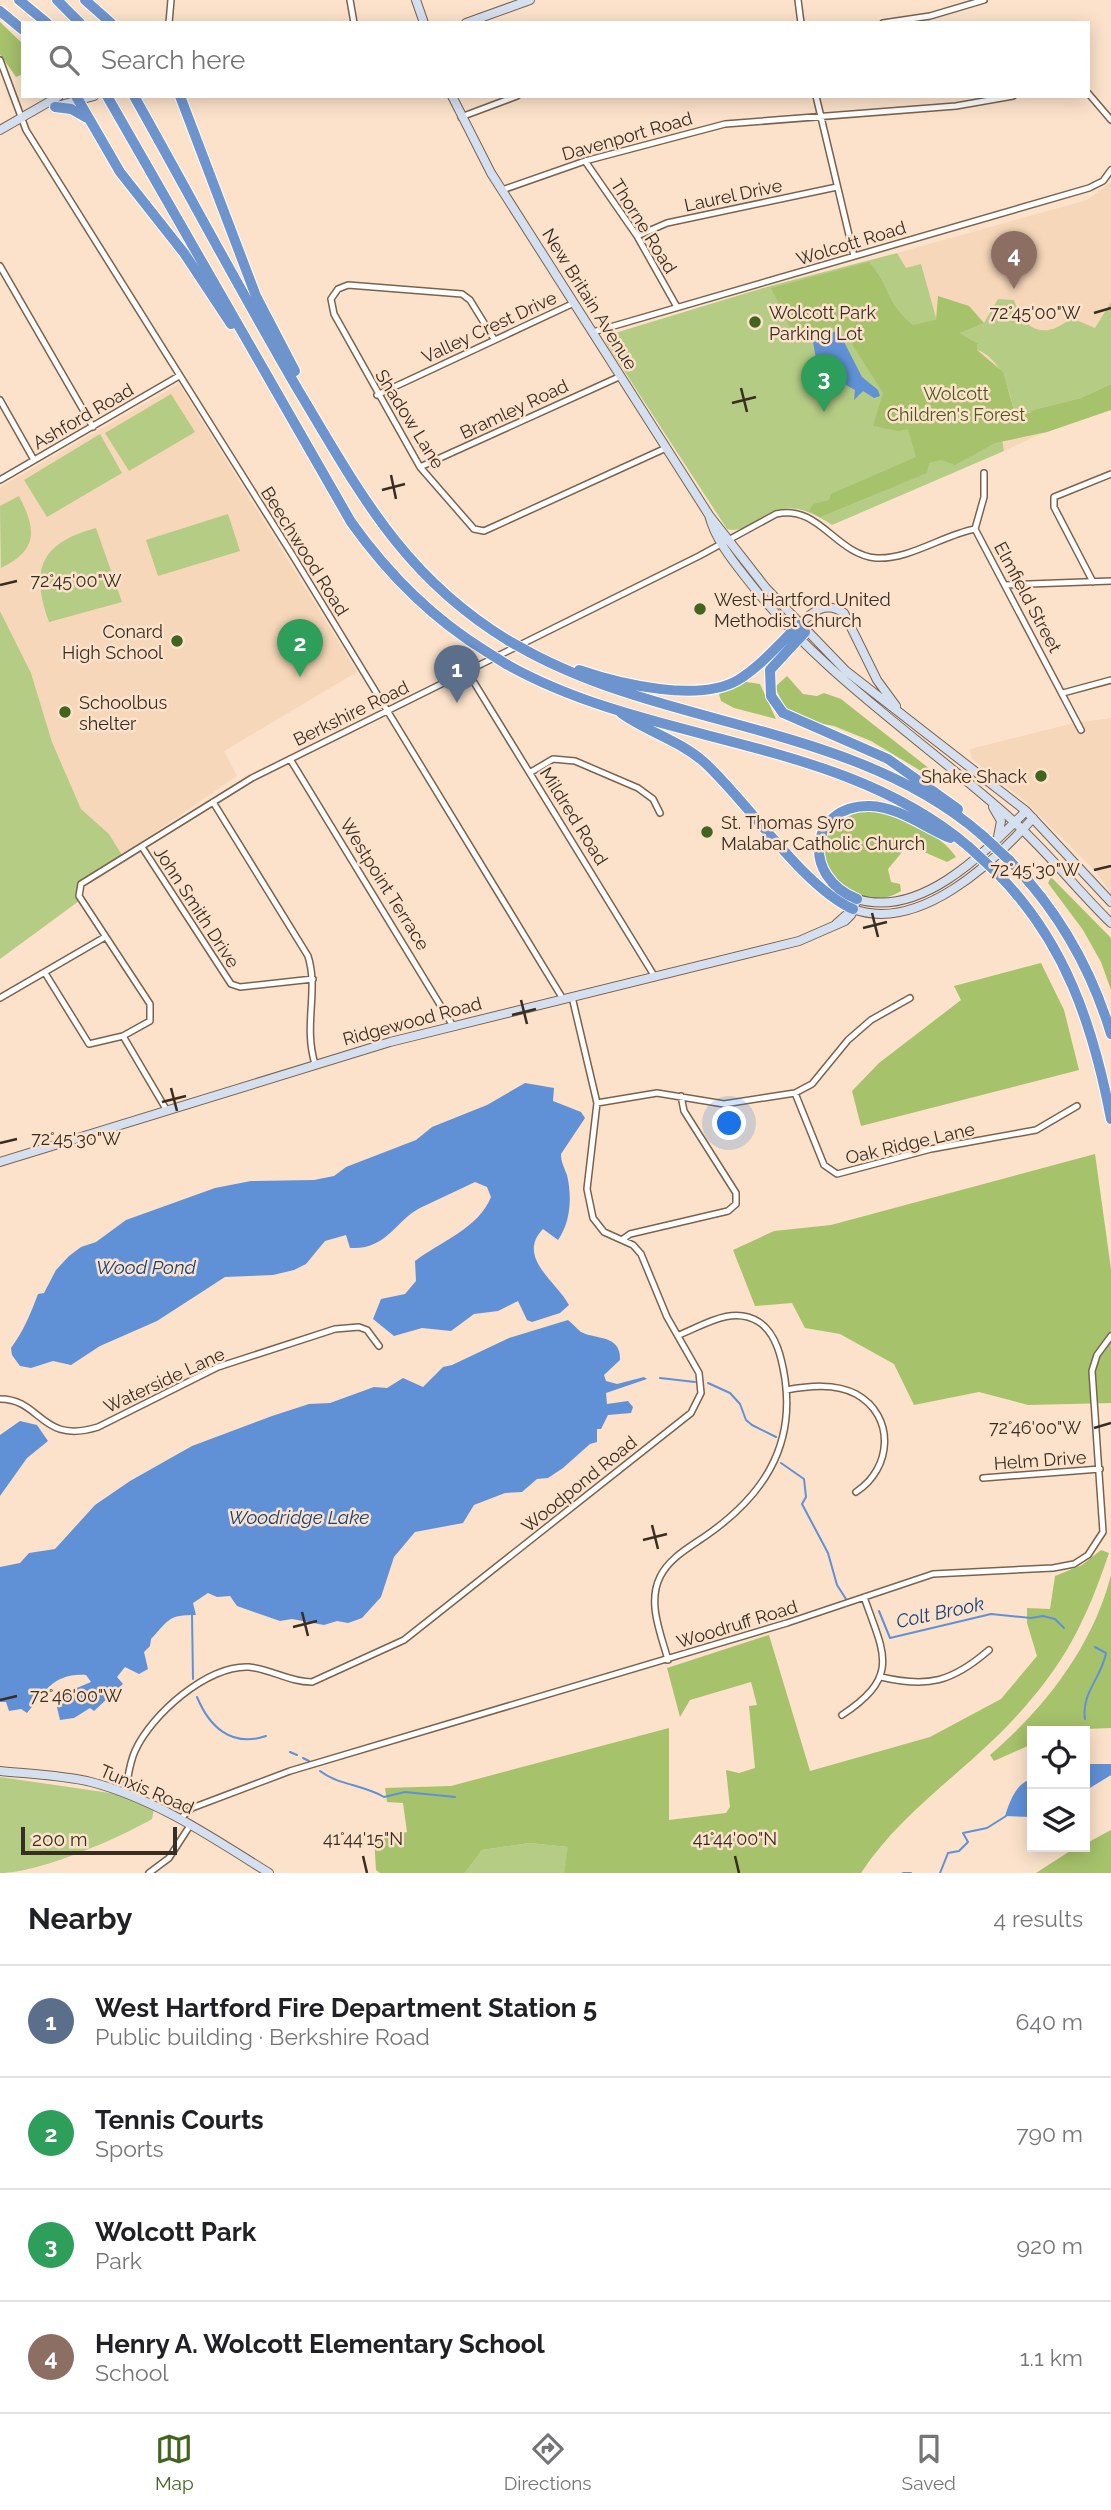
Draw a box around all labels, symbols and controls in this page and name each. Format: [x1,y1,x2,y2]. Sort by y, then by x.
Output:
search box [21,21,1090,98]
icon: search [45,41,83,79]
text: Search here [101,45,245,75]
street label: Davenport Road [559,107,695,165]
street label: Laurel Drive [682,174,784,216]
street label: Thorne Road [607,175,681,277]
street label: Wolcott Road [794,216,908,270]
street label: New Britain Avenue [538,225,642,374]
pin: 4 [991,231,1037,289]
street label: Valley Crest Drive [418,286,560,367]
place label: Wolcott Park Parking Lot [769,302,876,344]
text: 72°45'00"W [989,302,1081,323]
marker: Wolcott Park Parking Lot [747,314,763,330]
pin: 3 [801,354,847,412]
street label: Shadow Lane [371,366,449,473]
street label: Bramley Road [457,375,571,443]
street label: Ashford Road [29,379,137,453]
park label: Wolcott Children's Forest [887,383,1025,425]
street label: Beechwood Road [257,483,353,619]
street label: Elmfield Street [990,538,1066,656]
text: 72°45'00"W [30,570,122,591]
place label: West Hartford United Methodist Church [714,589,891,631]
marker: West Hartford United Methodist Church [692,601,708,617]
pin: 2 [277,619,323,677]
place label: Conard High School [62,621,163,663]
marker: Conard High School [169,633,185,649]
pin: 1 [434,645,480,703]
street label: Berkshire Road [290,676,412,750]
place label: Schoolbus shelter [79,692,167,734]
marker: Schoolbus shelter [57,704,73,720]
street label: Mildred Road [536,763,612,869]
place label: Shake Shack [921,766,1027,787]
marker: Shake Shack [1033,768,1049,784]
place label: St. Thomas Syro Malabar Catholic Church [721,812,925,854]
street label: Westpoint Terrace [336,814,434,954]
marker: St. Thomas Syro Malabar Catholic Church [699,824,715,840]
street label: John Smith Drive [150,842,244,972]
text: 72°45'30"W [990,859,1080,880]
street label: Ridgewood Road [340,992,484,1050]
your location [712,1106,746,1140]
street label: Oak Ridge Lane [843,1118,977,1168]
text: 72°45'30"W [31,1128,121,1149]
water label: Wood Pond [96,1256,197,1278]
street label: Waterside Lane [100,1343,228,1417]
text: 72°46'00"W [989,1417,1081,1438]
street label: Woodpond Road [517,1431,641,1537]
street label: Helm Drive [993,1446,1087,1474]
water label: Woodridge Lake [229,1506,369,1528]
water label: Colt Brook [894,1592,986,1632]
street label: Woodruff Road [674,1596,800,1652]
text: 72°46'00"W [30,1685,122,1706]
map controls [1027,1726,1090,1852]
button: locate [1027,1726,1090,1789]
street label: Tunxis Road [97,1760,197,1818]
button: layers [1027,1789,1090,1852]
scale bar [21,1824,177,1856]
text: 200 m [32,1828,87,1850]
text: 41°44'15"N [323,1828,403,1849]
text: 41°44'00"N [693,1828,777,1849]
text: Nearby [28,1901,132,1936]
text: 4 results [994,1905,1083,1932]
text: West Hartford Fire Department Station 5 [95,1993,597,2023]
text: 1 [45,2008,57,2035]
text: 640 m [1015,2008,1083,2035]
text: Public building · Berkshire Road [95,2023,430,2050]
text: Tennis Courts [95,2105,264,2135]
text: 2 [45,2120,57,2147]
text: 790 m [1016,2120,1083,2147]
text: Sports [95,2135,164,2162]
text: Wolcott Park [95,2217,256,2247]
text: 3 [45,2232,57,2259]
text: 920 m [1016,2232,1083,2259]
text: Park [95,2247,142,2274]
text: Henry A. Wolcott Elementary School [95,2329,545,2359]
text: 4 [44,2344,58,2371]
text: 1.1 km [1020,2344,1083,2371]
text: School [95,2359,169,2386]
tab: Map [155,2430,194,2494]
tab: Directions [504,2430,592,2494]
tab: Saved [902,2430,956,2494]

